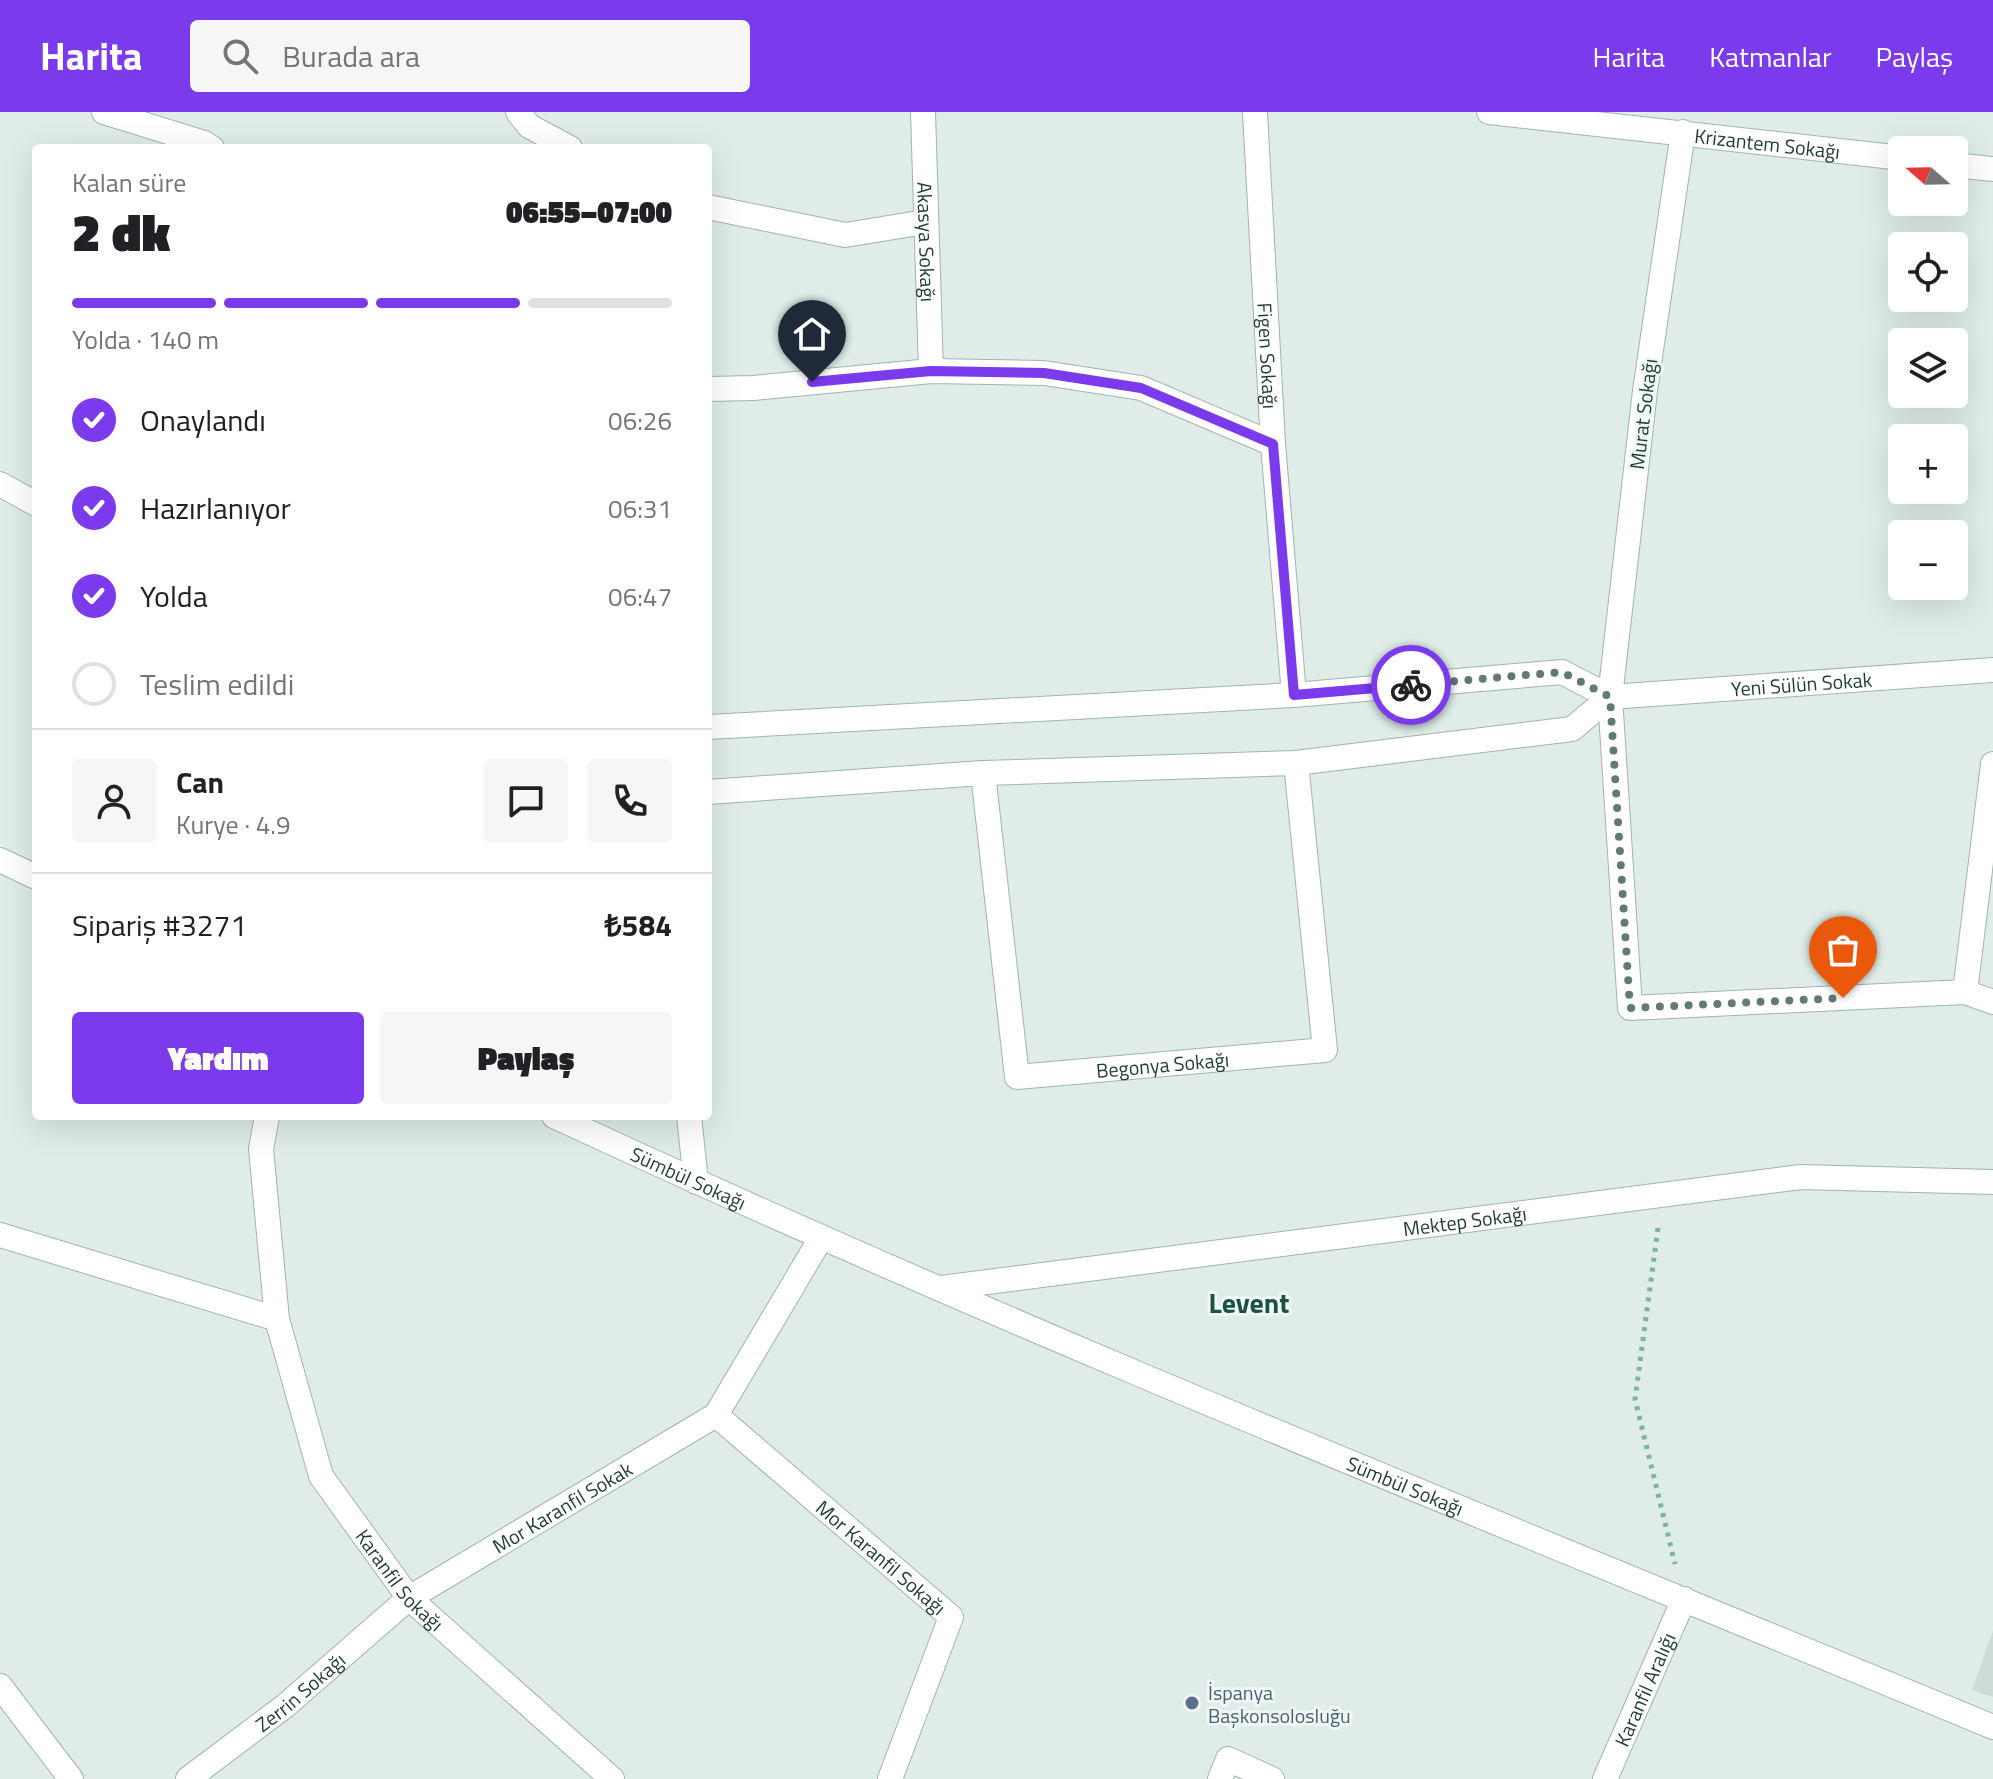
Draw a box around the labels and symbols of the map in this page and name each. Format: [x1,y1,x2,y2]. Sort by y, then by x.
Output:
street label: Krizantem Sokağı [1693,119,1842,167]
north arrow [1888,136,1968,216]
street label: Akasya Sokağı [910,181,944,302]
pin [778,300,846,382]
street label: Figen Sokağı [1250,302,1287,409]
street label: Murat Sokağı [1621,357,1665,471]
courier [1371,645,1451,725]
street label: Yeni Sülün Sokak [1730,663,1874,704]
pin [1809,916,1877,998]
street label: Begonya Sokağı [1095,1043,1230,1086]
street label: Sümbül Sokağı [626,1138,751,1217]
street label: Mektep Sokağı [1401,1197,1528,1244]
district label: Levent [1208,1281,1290,1324]
street label: Sümbül Sokağı [1342,1447,1469,1523]
street label: Mor Karanfil Sokak [486,1453,638,1561]
street label: Mor Karanfil Sokağı [809,1492,953,1622]
street label: Karanfil Sokağı [348,1522,451,1638]
street label: Karanfil Aralığı [1606,1627,1683,1751]
street label: Zerrin Sokağı [248,1645,352,1739]
place label: İspanya Başkonsolosluğu [1208,1677,1351,1731]
marker: İspanya Başkonsolosluğu [1183,1694,1201,1712]

